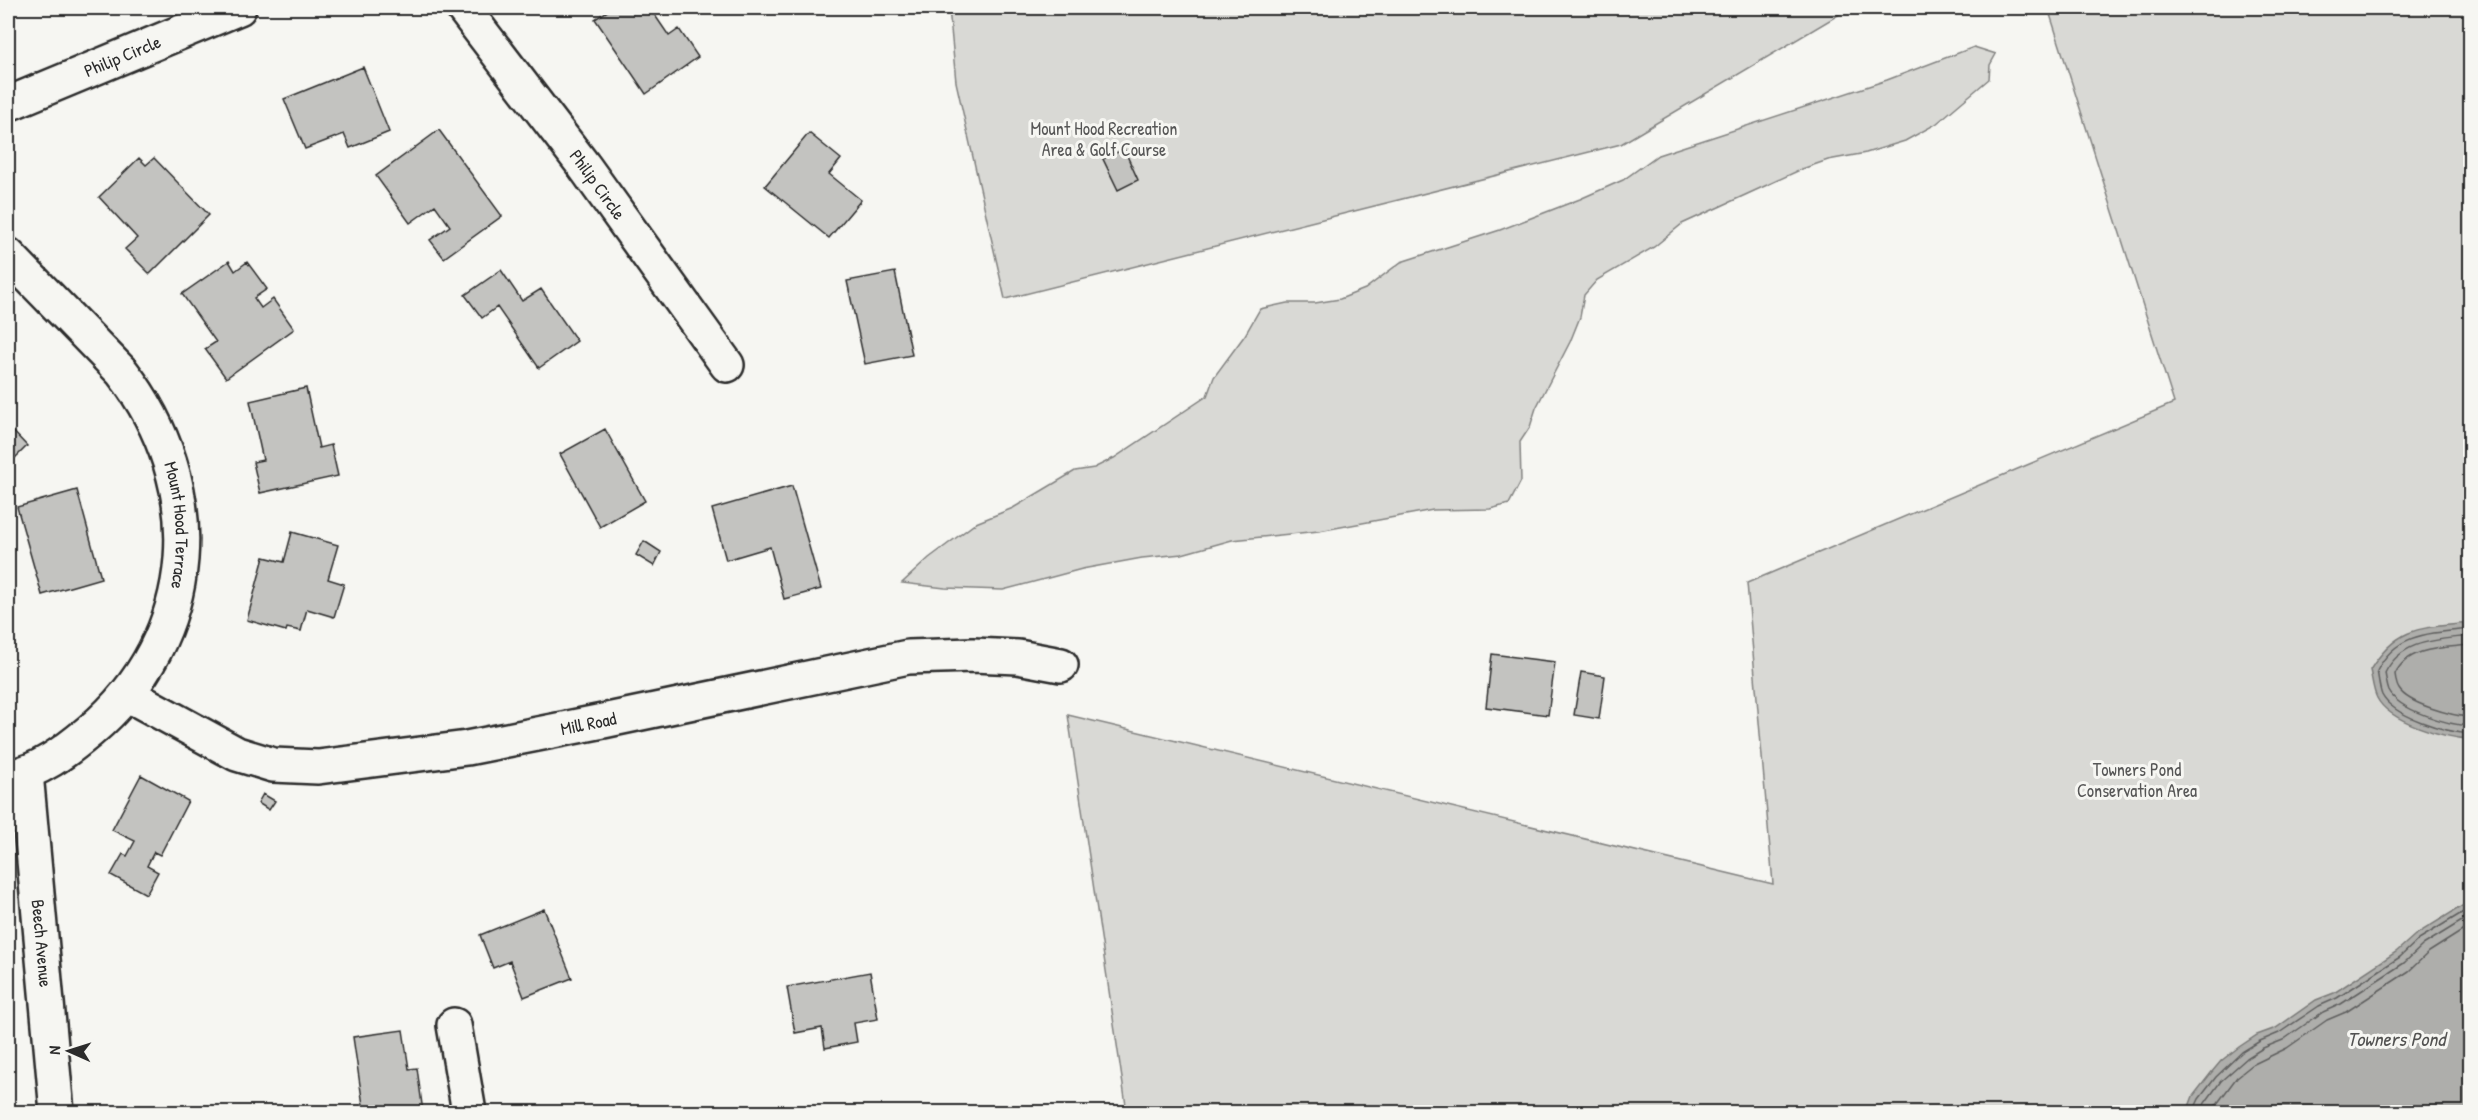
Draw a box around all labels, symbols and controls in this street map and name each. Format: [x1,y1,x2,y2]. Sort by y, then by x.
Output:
street label: Philip Circle [80,29,164,83]
park label: Mount Hood Recreation Area & Golf Course [1031,116,1177,162]
street label: Philip Circle [564,144,632,224]
street label: Mount Hood Terrace [158,458,195,591]
street label: Mill Road [558,706,618,741]
park label: Towners Pond Conservation Area [2077,757,2197,803]
street label: Beech Avenue [26,898,59,988]
north arrow [39,1021,99,1081]
water label: Towners Pond [2347,1025,2448,1052]
text: N [43,1045,65,1055]

